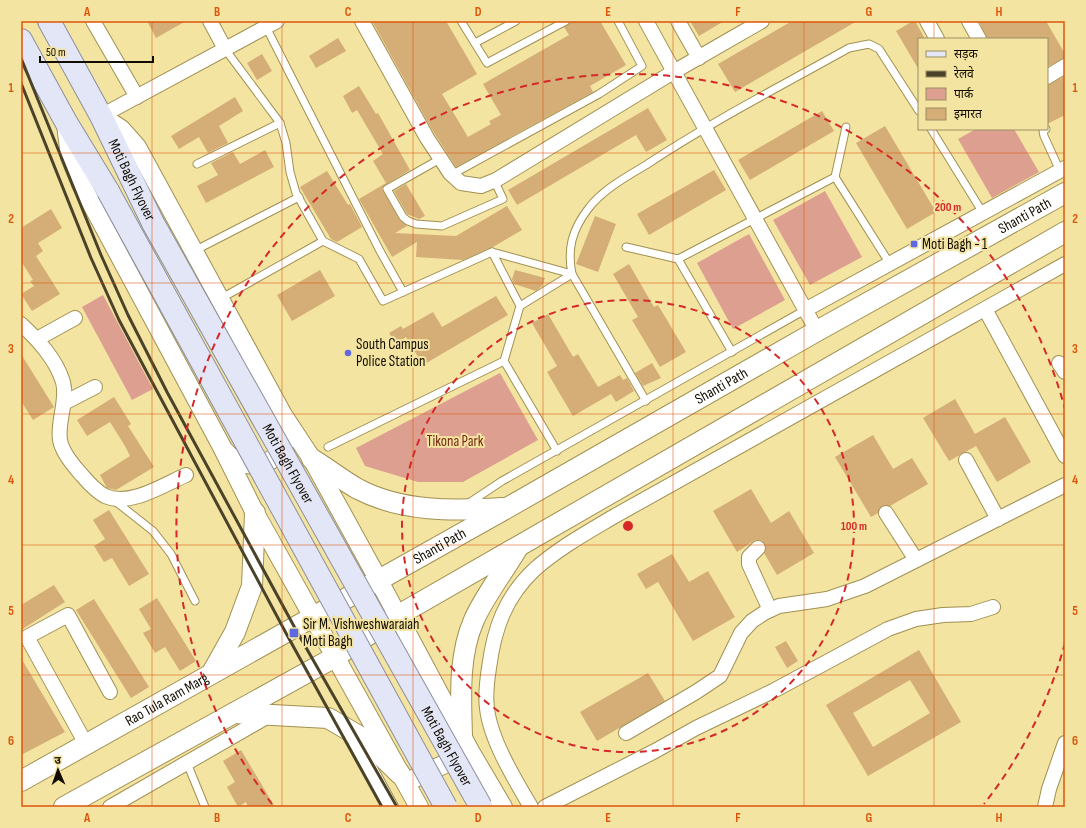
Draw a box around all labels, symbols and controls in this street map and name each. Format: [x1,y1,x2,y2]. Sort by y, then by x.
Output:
text: A [83,4,91,20]
text: B [214,4,220,20]
text: C [345,4,352,20]
text: D [475,4,482,20]
text: E [605,4,611,20]
text: F [735,4,741,20]
text: G [866,4,873,20]
text: H [996,4,1003,20]
scale bar [40,38,153,64]
legend [918,38,1048,130]
text: 50 m [46,45,66,60]
text: सड़क [954,47,979,62]
text: रेलवे [954,66,974,82]
text: 1 [8,80,14,96]
text: 1 [1072,80,1078,96]
text: पार्क [954,87,974,102]
text: इमारत [954,107,983,122]
street label: Moti Bagh Flyover [104,136,160,224]
street label: Shanti Path [995,193,1055,238]
text: 200 m [935,200,961,215]
text: 2 [8,211,14,227]
text: 2 [1072,211,1078,227]
place label: Moti Bagh - 1 [922,235,988,254]
marker: Moti Bagh - 1 [909,239,919,249]
place label: South Campus Police Station [356,335,429,371]
text: 3 [8,341,14,357]
text: 3 [1072,341,1078,357]
marker: South Campus Police Station [343,348,353,358]
street label: Shanti Path [691,363,751,408]
street label: Moti Bagh Flyover [258,420,318,508]
park label: Tikona Park [426,432,484,451]
text: 4 [8,472,14,488]
text: 4 [1072,472,1078,488]
centre of rings [621,519,635,533]
text: 100 m [841,519,867,534]
street label: Shanti Path [410,523,469,568]
text: 5 [8,603,14,619]
text: 5 [1072,603,1078,619]
place label: Sir M. Vishweshwaraiah Moti Bagh [303,615,419,651]
marker: Sir M. Vishweshwaraiah Moti Bagh [288,627,300,639]
street label: Rao Tula Ram Marg [122,668,212,730]
street label: Moti Bagh Flyover [417,703,477,790]
text: 6 [8,733,14,749]
text: 6 [1072,733,1078,749]
north arrow [38,750,78,790]
text: उ [54,754,62,767]
text: A [83,810,91,826]
text: B [214,810,220,826]
text: C [345,810,352,826]
text: D [475,810,482,826]
text: E [605,810,611,826]
text: F [735,810,741,826]
text: G [866,810,873,826]
text: H [996,810,1003,826]

